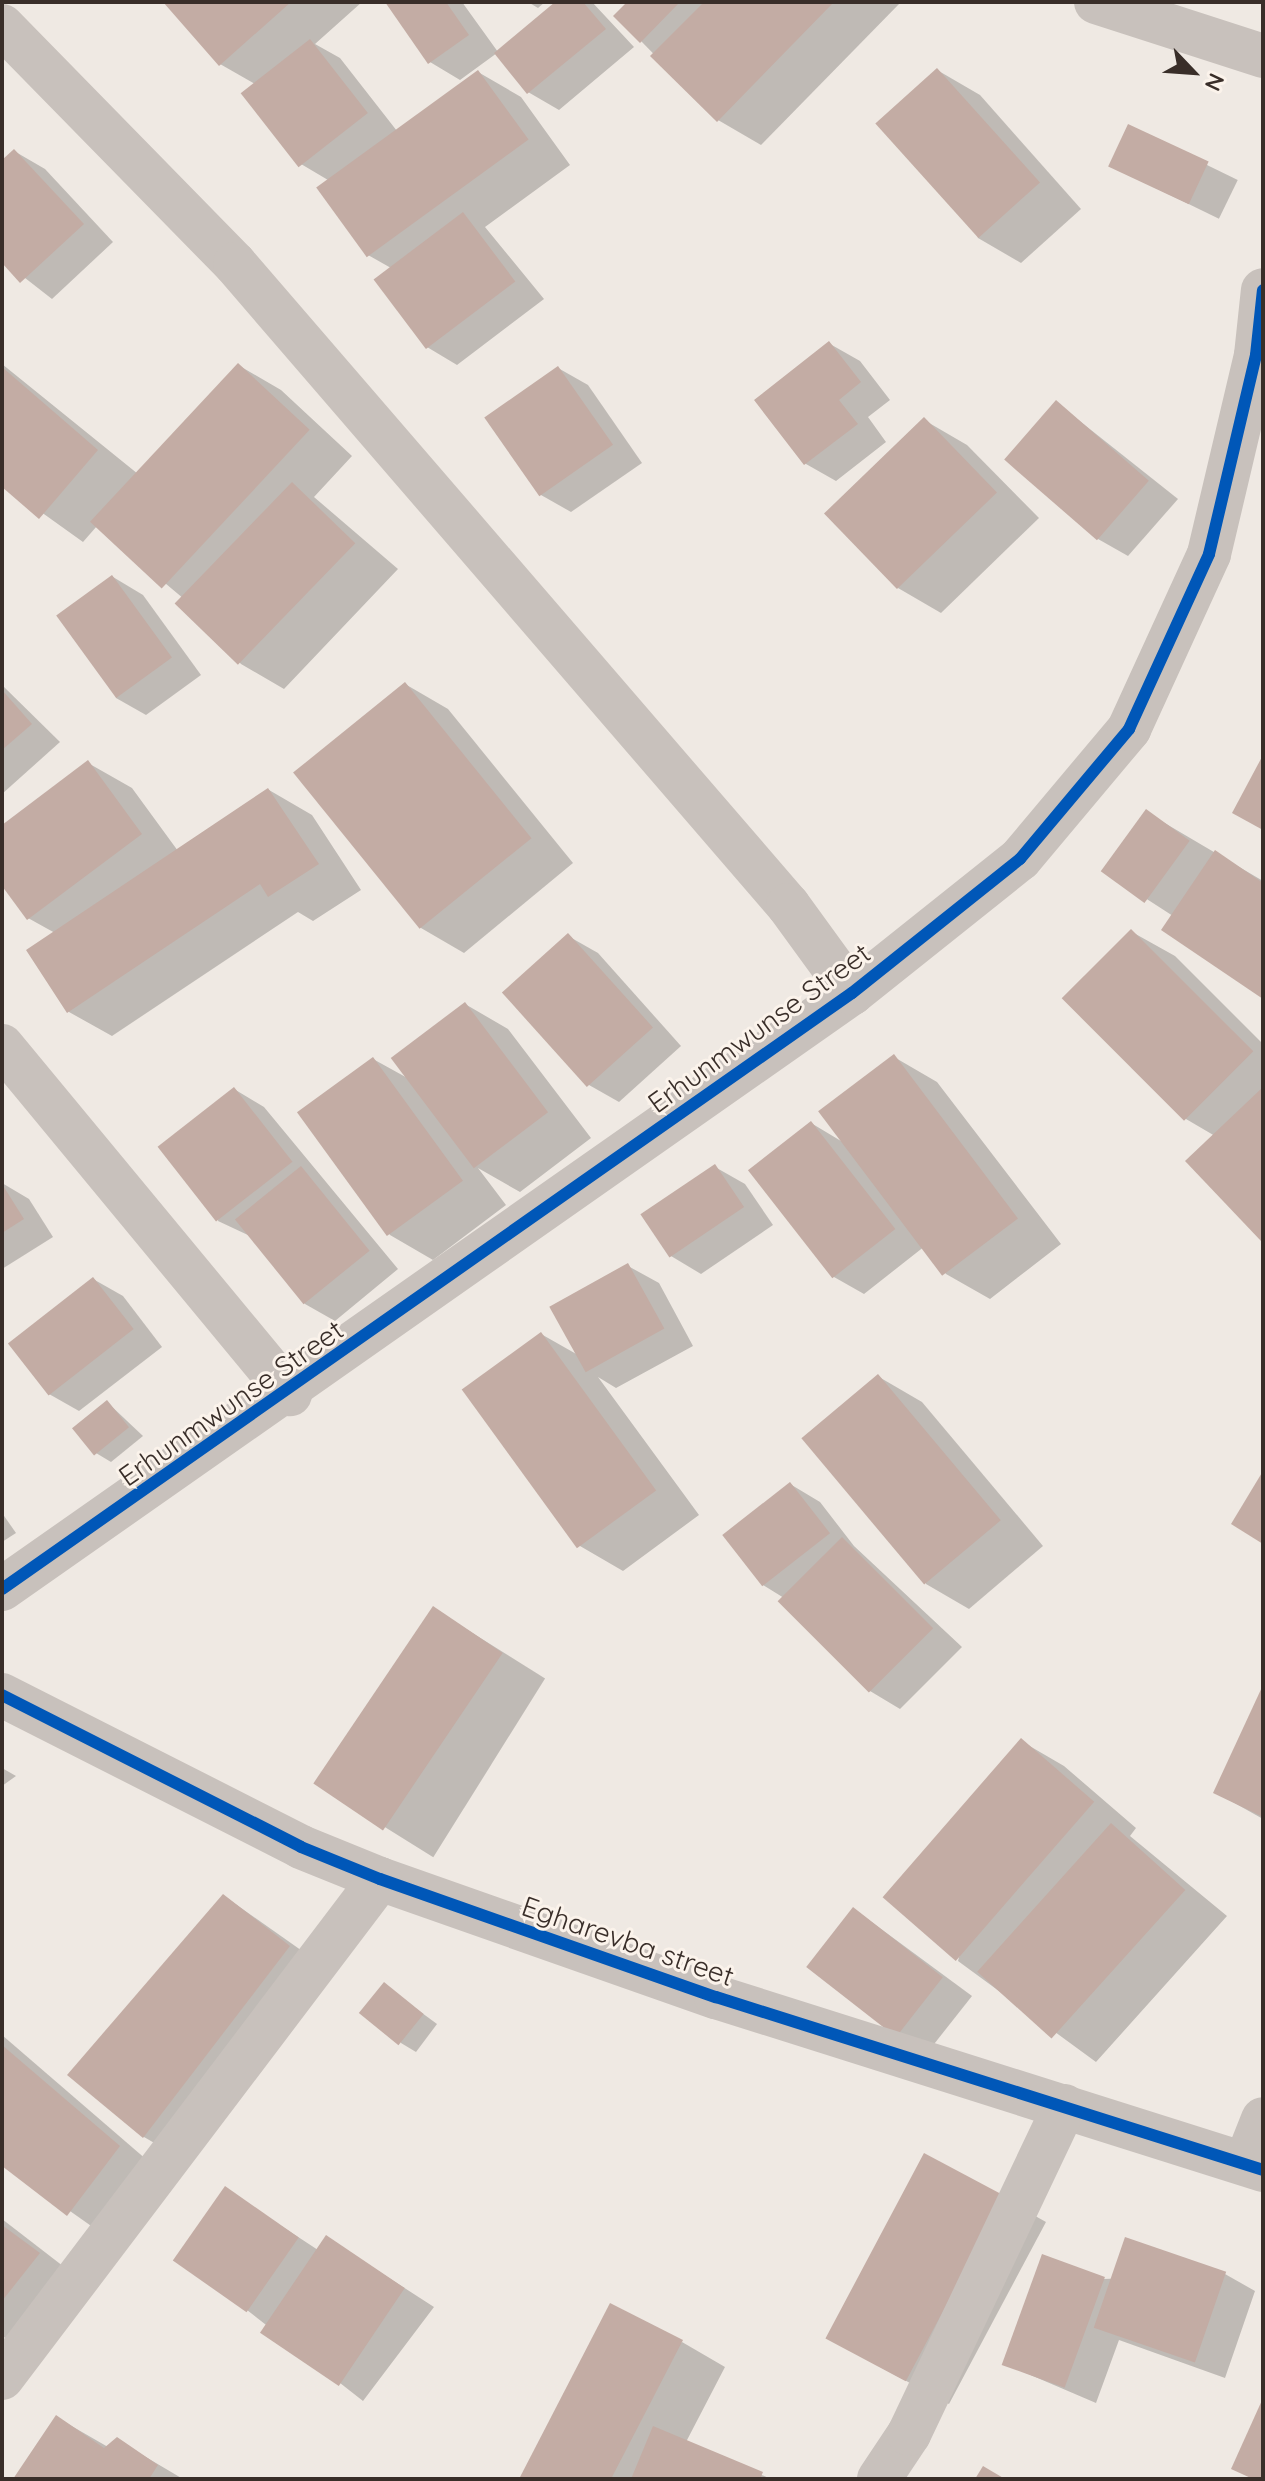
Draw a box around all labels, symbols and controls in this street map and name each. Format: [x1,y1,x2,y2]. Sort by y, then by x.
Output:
north arrow [1153,32,1233,112]
text: N [1199,69,1231,95]
street label: Erhunmwunse Street [641,936,877,1120]
street label: Erhunmwunse Street [112,1313,350,1493]
street label: Egharevba street [518,1889,738,1993]

